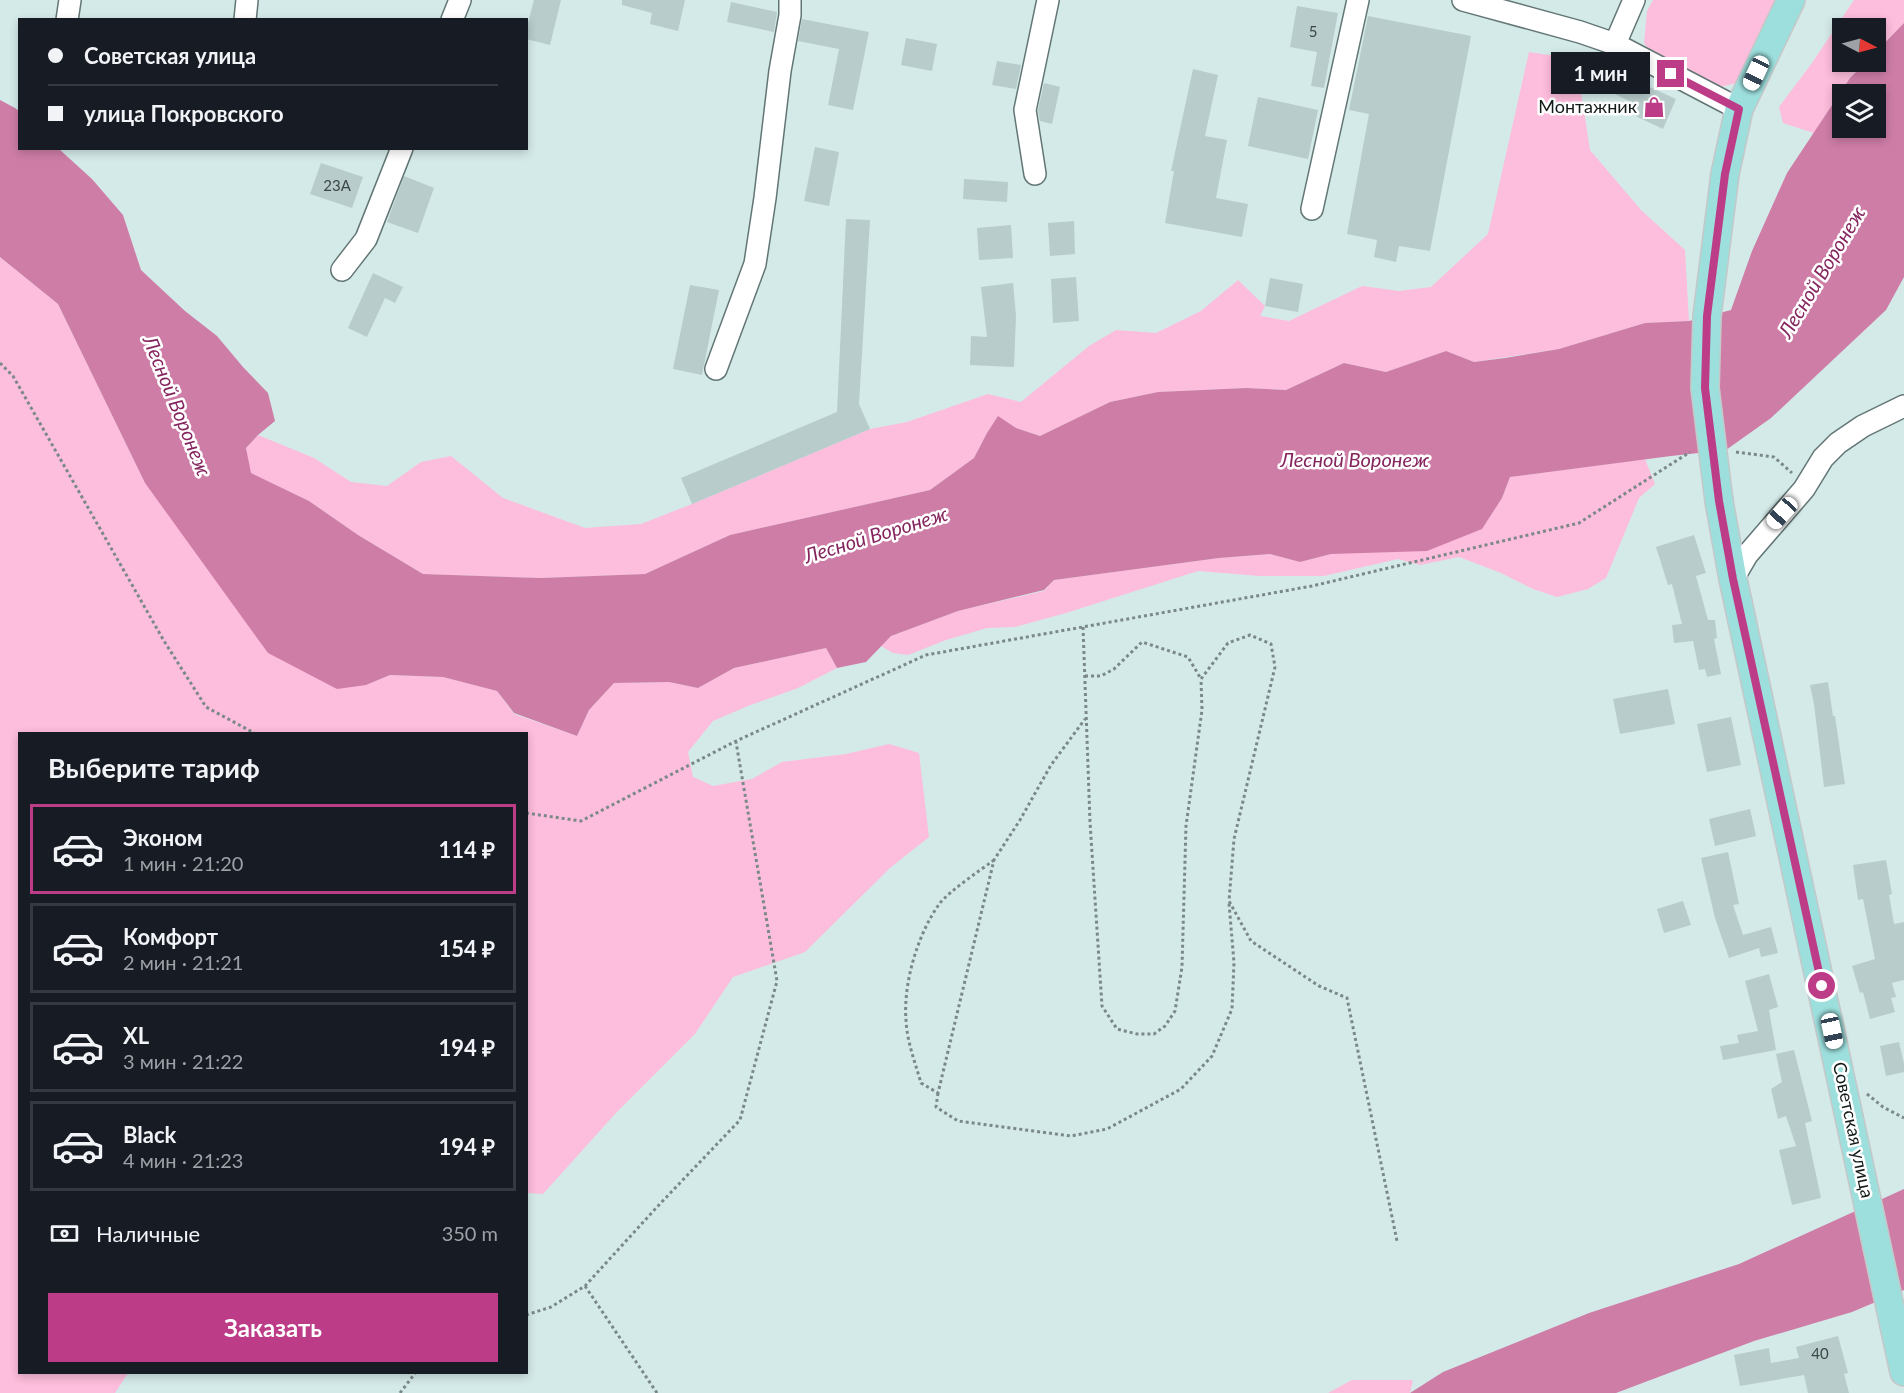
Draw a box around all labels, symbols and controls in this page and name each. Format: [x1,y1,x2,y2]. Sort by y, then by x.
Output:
north arrow [1832,18,1886,72]
map controls [1832,18,1886,138]
house number: 5 [1309,22,1317,40]
text: Советская улица [84,42,256,69]
callout: 1 мин [1551,53,1650,95]
car [1740,53,1772,93]
route end [1657,60,1684,87]
text: 1 мин [1574,61,1627,85]
button: layers [1832,84,1886,138]
place label: Монтажник [1538,95,1638,117]
shop icon: Монтажник [1642,95,1666,119]
text: улица Покровского [84,100,284,127]
house number: 23А [323,176,352,194]
water label: Лесной Воронеж [1772,201,1870,342]
water label: Лесной Воронеж [139,331,217,480]
water label: Лесной Воронеж [1280,447,1430,471]
car [1763,494,1801,532]
water label: Лесной Воронеж [800,501,951,568]
text: Выберите тариф [48,751,260,784]
icon: car [51,822,105,876]
text: Эконом [123,824,203,851]
text: 114 ₽ [439,836,495,863]
text: 1 мин · 21:20 [123,851,243,875]
icon: car [51,921,105,975]
text: Комфорт [123,923,218,950]
text: 154 ₽ [439,935,495,962]
text: 2 мин · 21:21 [123,950,243,974]
route start [1808,972,1835,999]
car [1819,1012,1845,1050]
icon: car [51,1020,105,1074]
text: XL [123,1022,149,1049]
text: 194 ₽ [439,1034,495,1061]
text: 3 мин · 21:22 [123,1049,243,1073]
street label: Советская улица [1829,1060,1879,1200]
icon: car [51,1119,105,1173]
text: Black [123,1121,176,1148]
text: 194 ₽ [439,1133,495,1160]
text: 4 мин · 21:23 [123,1148,243,1172]
icon: cash [48,1217,81,1250]
text: Наличные [96,1220,200,1247]
text: 350 m [442,1221,498,1245]
button: Заказать [48,1293,498,1362]
house number: 40 [1811,1344,1829,1362]

